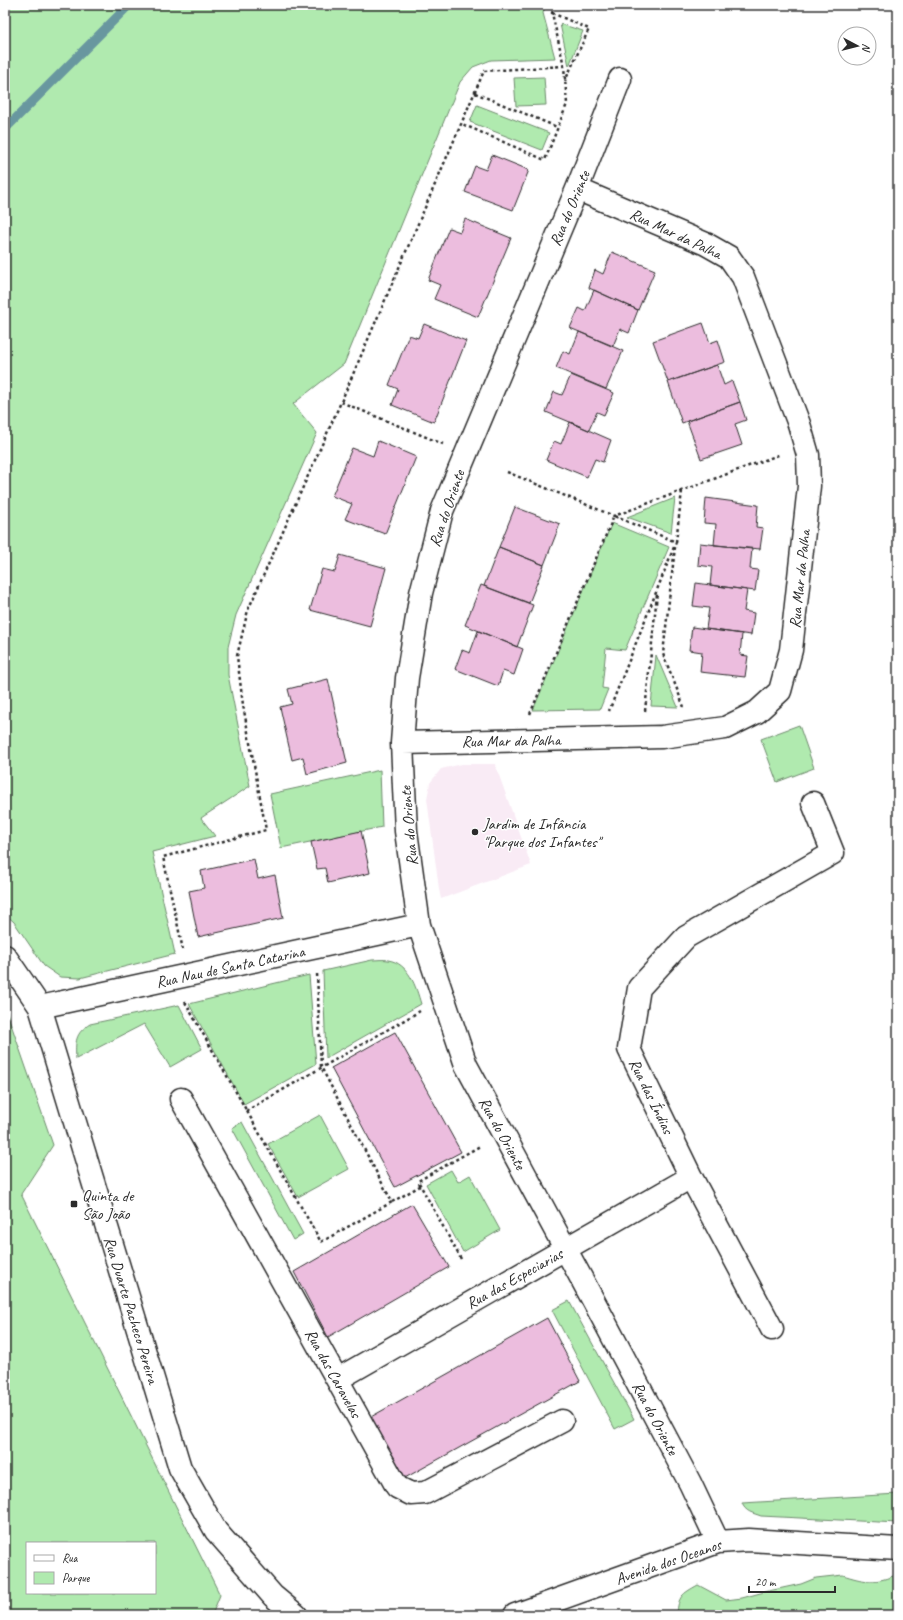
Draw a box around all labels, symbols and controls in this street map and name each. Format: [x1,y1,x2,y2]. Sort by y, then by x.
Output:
north arrow [837,26,877,66]
text: N [859,43,874,54]
street label: Rua do Oriente [545,166,595,249]
street label: Rua Mar da Palha [627,204,726,264]
street label: Rua do Oriente [425,466,470,549]
street label: Rua Mar da Palha [785,527,815,629]
street label: Rua Mar da Palha [461,730,562,752]
street label: Rua do Oriente [395,784,422,866]
place label: Jardim de Infância "Parque dos Infantes" [482,814,603,852]
marker: Jardim de Infância "Parque dos Infantes" [470,827,480,837]
street label: Rua Nau de Santa Catarina [154,941,308,992]
street label: Rua das Índias [624,1056,679,1139]
street label: Rua do Oriente [474,1094,531,1175]
place label: Quinta de São João [82,1186,135,1224]
marker: Quinta de São João [69,1199,79,1209]
street label: Rua Duarte Pacheco Pereira [99,1234,163,1388]
street label: Rua das Especiarias [463,1243,568,1314]
street label: Rua das Caravelas [300,1325,367,1423]
street label: Rua do Oriente [628,1379,684,1460]
street label: Avenida dos Oceanos [613,1534,725,1589]
legend [26,1542,156,1594]
text: Rua [62,1550,79,1566]
scale bar [749,1568,835,1594]
text: Parque [62,1570,91,1586]
text: 20 m [755,1574,777,1590]

